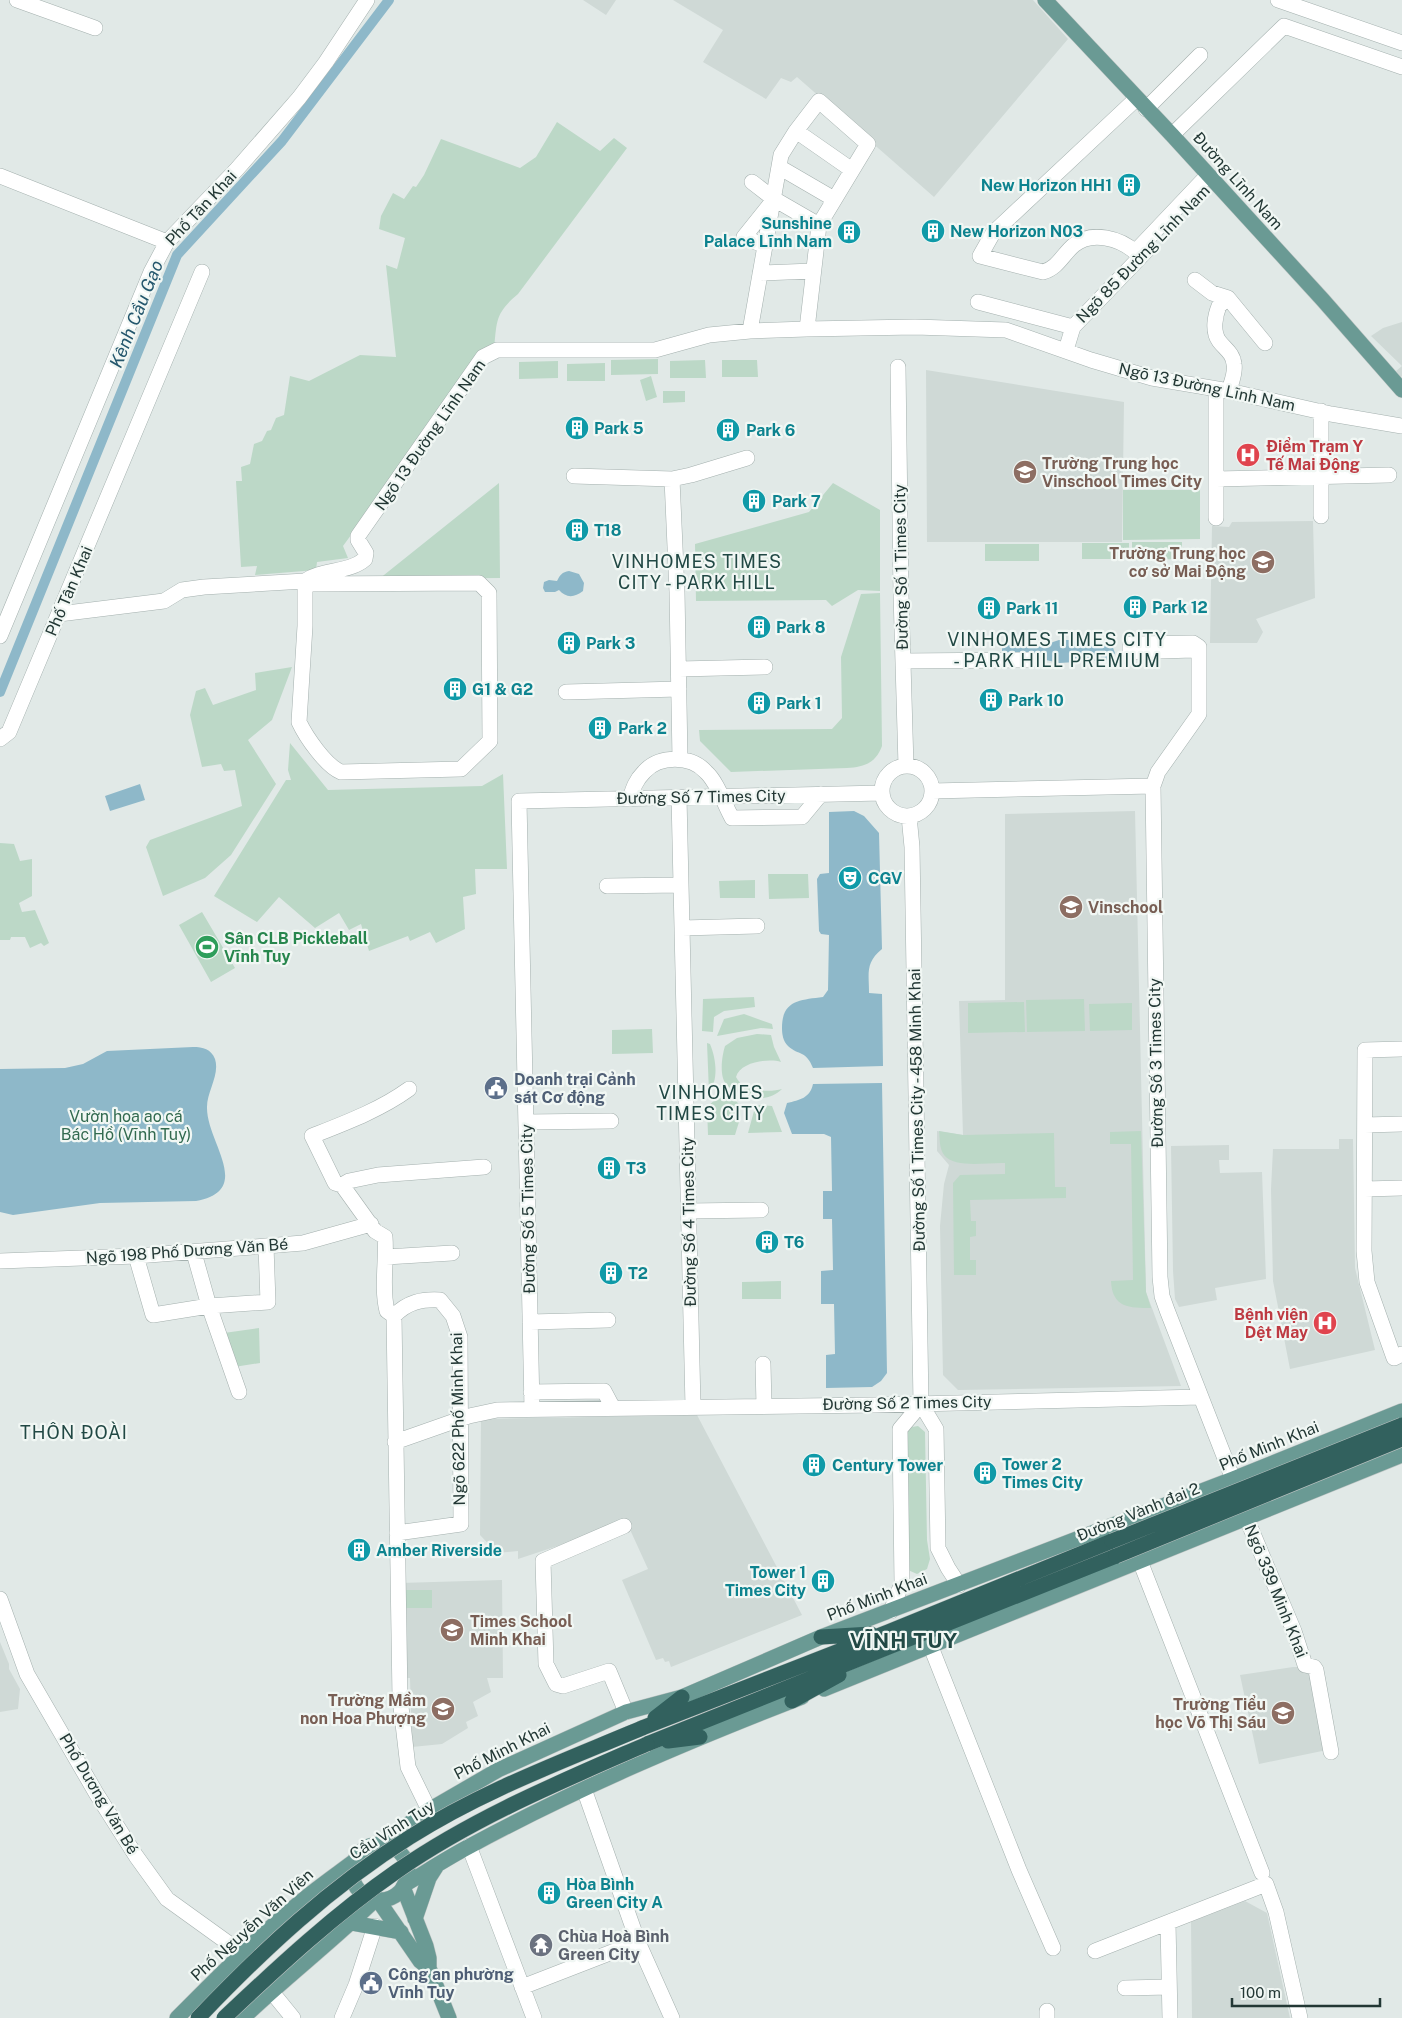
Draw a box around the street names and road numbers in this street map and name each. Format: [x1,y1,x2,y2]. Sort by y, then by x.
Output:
street label: Đường Lĩnh Nam [1189,128,1287,234]
street label: Phố Tân Khai [161,167,241,249]
street label: Ngõ 85 Đường Lĩnh Nam [1072,181,1214,327]
street label: Ngõ 13 Đường Lĩnh Nam [371,356,489,514]
street label: Ngõ 13 Đường Lĩnh Nam [1117,359,1297,415]
street label: Đường Số 1 Times City [890,483,912,650]
street label: Phố Tân Khai [42,543,96,639]
street label: Đường Số 7 Times City [616,786,786,808]
street label: Đường Số 1 Times City - 458 Minh Khai [905,968,929,1252]
street label: Đường Số 3 Times City [1145,978,1167,1148]
street label: Đường Số 5 Times City [517,1123,539,1294]
street label: Đường Số 4 Times City [678,1137,700,1307]
street label: Ngõ 198 Phố Dương Văn Bé [85,1234,289,1268]
street label: Ngõ 622 Phố Minh Khai [447,1332,469,1506]
street label: Đường Số 2 Times City [822,1392,992,1414]
street label: Phố Minh Khai [1216,1417,1322,1475]
street label: Đường Vành đai 2 [1074,1479,1202,1545]
street label: Ngõ 339 Minh Khai [1241,1522,1311,1660]
street label: Phố Minh Khai [824,1569,930,1625]
street label: Phố Minh Khai [451,1719,553,1783]
street label: Phố Dương Văn Bé [55,1730,143,1858]
street label: Cầu Vĩnh Tuy [346,1796,438,1864]
street label: Phố Nguyễn Văn Viên [187,1865,317,1985]

